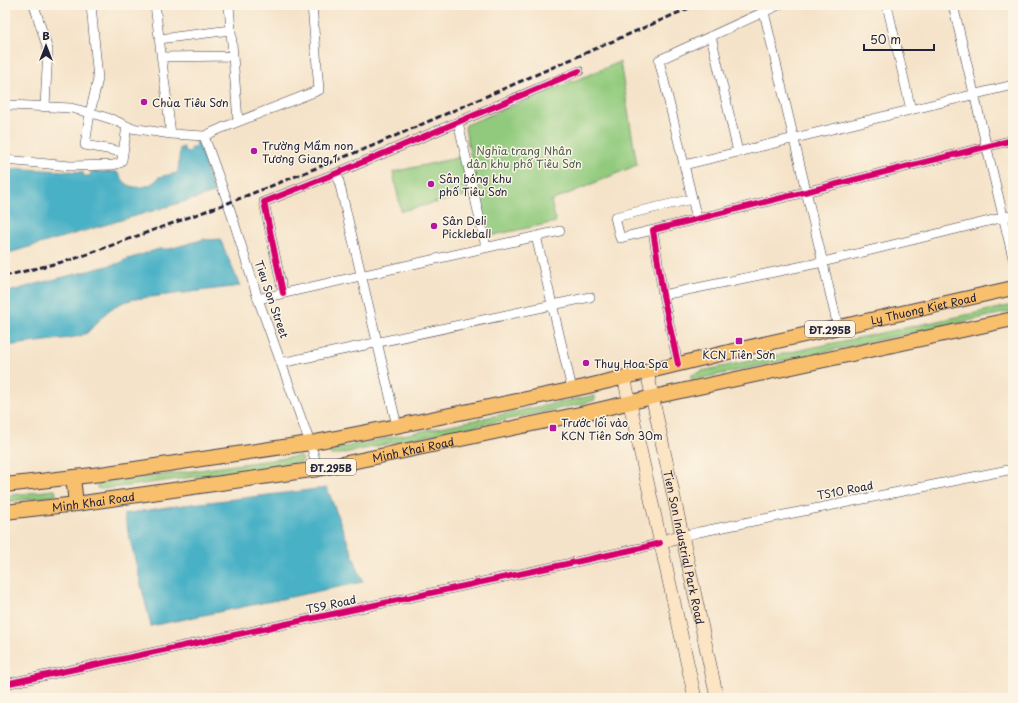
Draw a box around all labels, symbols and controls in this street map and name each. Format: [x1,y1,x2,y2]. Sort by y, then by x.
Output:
north arrow [26,26,66,66]
scale bar [864,26,934,52]
text: B [42,27,50,44]
text: 50 m [870,30,901,48]
place label: Chùa Tiêu Sơn [152,94,229,111]
marker: Chùa Tiêu Sơn [139,97,149,107]
place label: Trường Mầm non Tương Giang 1 [262,137,353,167]
park label: Nghĩa trang Nhân dân khu phố Tiêu Sơn [467,142,582,172]
marker: Trường Mầm non Tương Giang 1 [249,146,259,156]
place label: Sân bóng khu phố Tiêu Sơn [439,170,512,200]
marker: Sân bóng khu phố Tiêu Sơn [426,179,436,189]
place label: Sân Deli Pickleball [442,212,491,242]
marker: Sân Deli Pickleball [429,221,439,231]
street label: Tieu Son Street [251,258,293,341]
street label: Ly Thuong Kiet Road [869,288,978,328]
road number: ĐT.295B [805,321,855,337]
marker: KCN Tiên Sơn [734,336,744,346]
place label: KCN Tiên Sơn [702,346,776,363]
place label: Thuy Hoa Spa [594,355,668,372]
marker: Thuy Hoa Spa [581,358,591,368]
place label: Trước lối vào KCN Tiên Sơn 30m [561,414,663,444]
marker: Trước lối vào KCN Tiên Sơn 30m [548,423,558,433]
street label: Minh Khai Road [370,432,455,466]
road number: ĐT.295B [306,459,356,475]
street label: Tien Son Industrial Park Road [660,468,709,626]
street label: TS10 Road [815,476,875,504]
street label: Minh Khai Road [51,487,136,515]
street label: TS9 Road [304,590,358,618]

